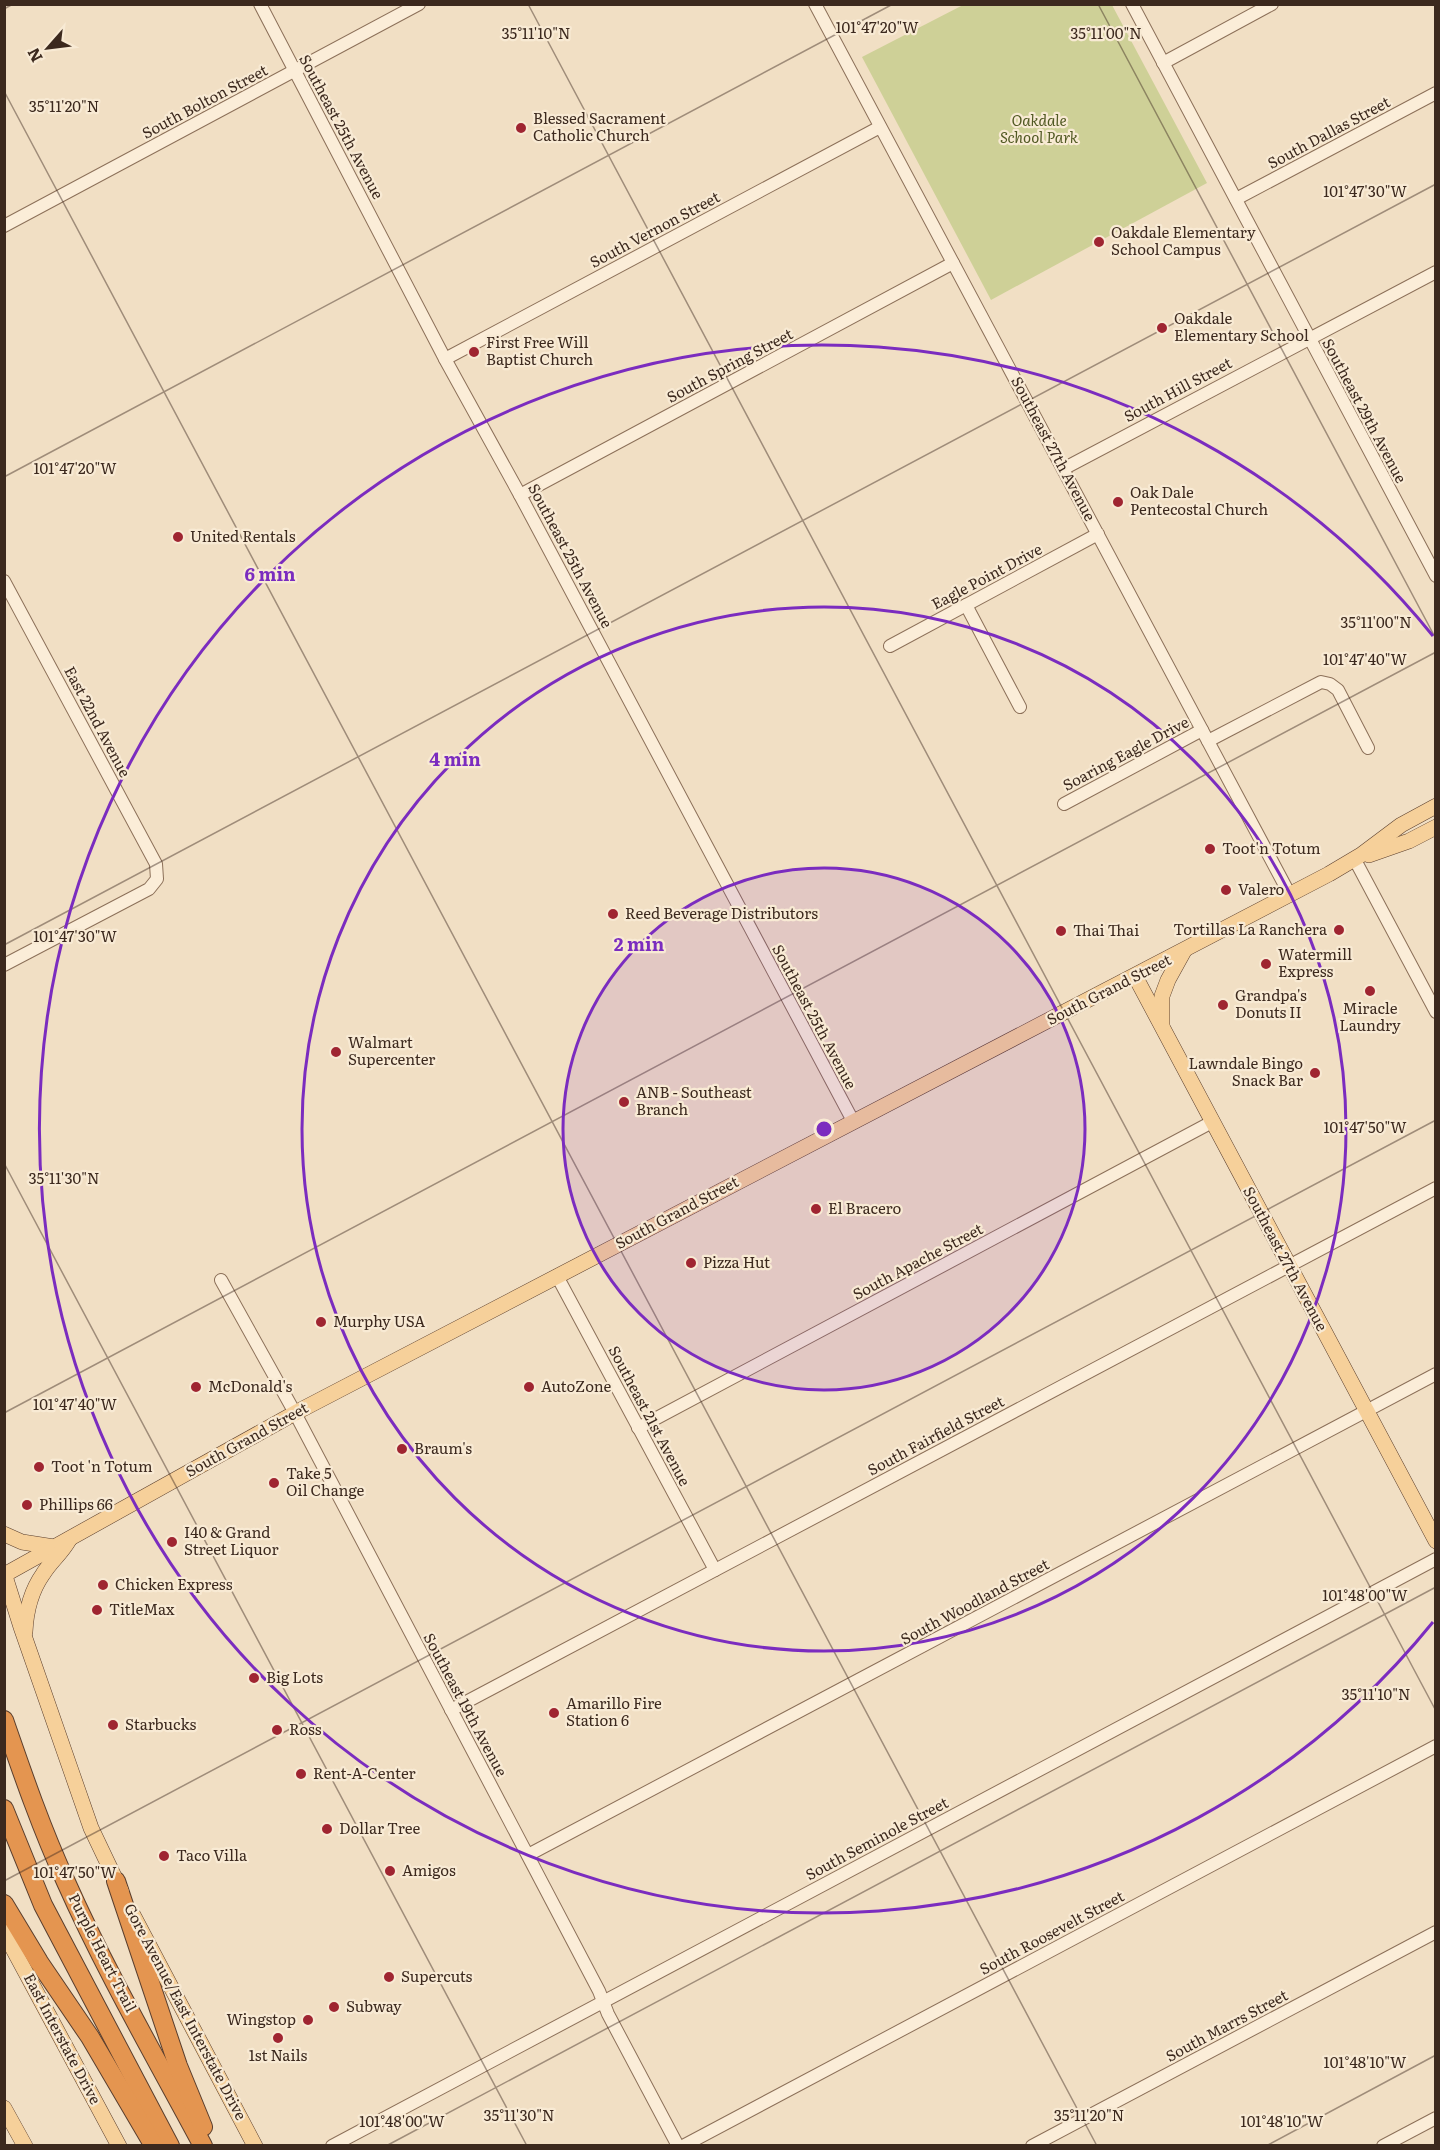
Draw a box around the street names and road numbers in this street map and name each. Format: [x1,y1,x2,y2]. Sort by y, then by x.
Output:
street label: Southeast 25th Avenue [294,50,390,203]
street label: South Bolton Street [137,58,271,144]
street label: South Dallas Street [1263,90,1394,174]
street label: South Vernon Street [585,185,723,273]
street label: South Spring Street [662,322,797,408]
street label: Southeast 29th Avenue [1317,334,1413,487]
street label: South Hill Street [1119,351,1235,427]
street label: Southeast 27th Avenue [1006,372,1102,525]
street label: Southeast 25th Avenue [523,479,619,632]
street label: Eagle Point Drive [927,537,1046,615]
street label: East 22nd Avenue [59,662,137,781]
street label: Soaring Eagle Drive [1058,710,1193,796]
street label: Southeast 25th Avenue [767,940,863,1093]
street label: South Grand Street [1042,947,1175,1030]
street label: South Grand Street [610,1169,742,1254]
street label: Southeast 27th Avenue [1238,1182,1334,1335]
street label: South Apache Street [848,1217,987,1305]
street label: Southeast 21st Avenue [604,1341,697,1490]
street label: South Fairfield Street [863,1389,1008,1480]
street label: South Grand Street [181,1395,312,1482]
street label: South Woodland Street [896,1552,1053,1650]
street label: Southeast 19th Avenue [419,1628,514,1780]
street label: South Seminole Street [801,1790,952,1885]
street label: South Roosevelt Street [975,1884,1128,1980]
street label: Purple Heart Trail [63,1889,143,2016]
street label: Gore Avenue/East Interstate Drive [119,1899,254,2124]
street label: East Interstate Drive [19,1968,108,2108]
street label: South Marrs Street [1161,1983,1291,2067]

